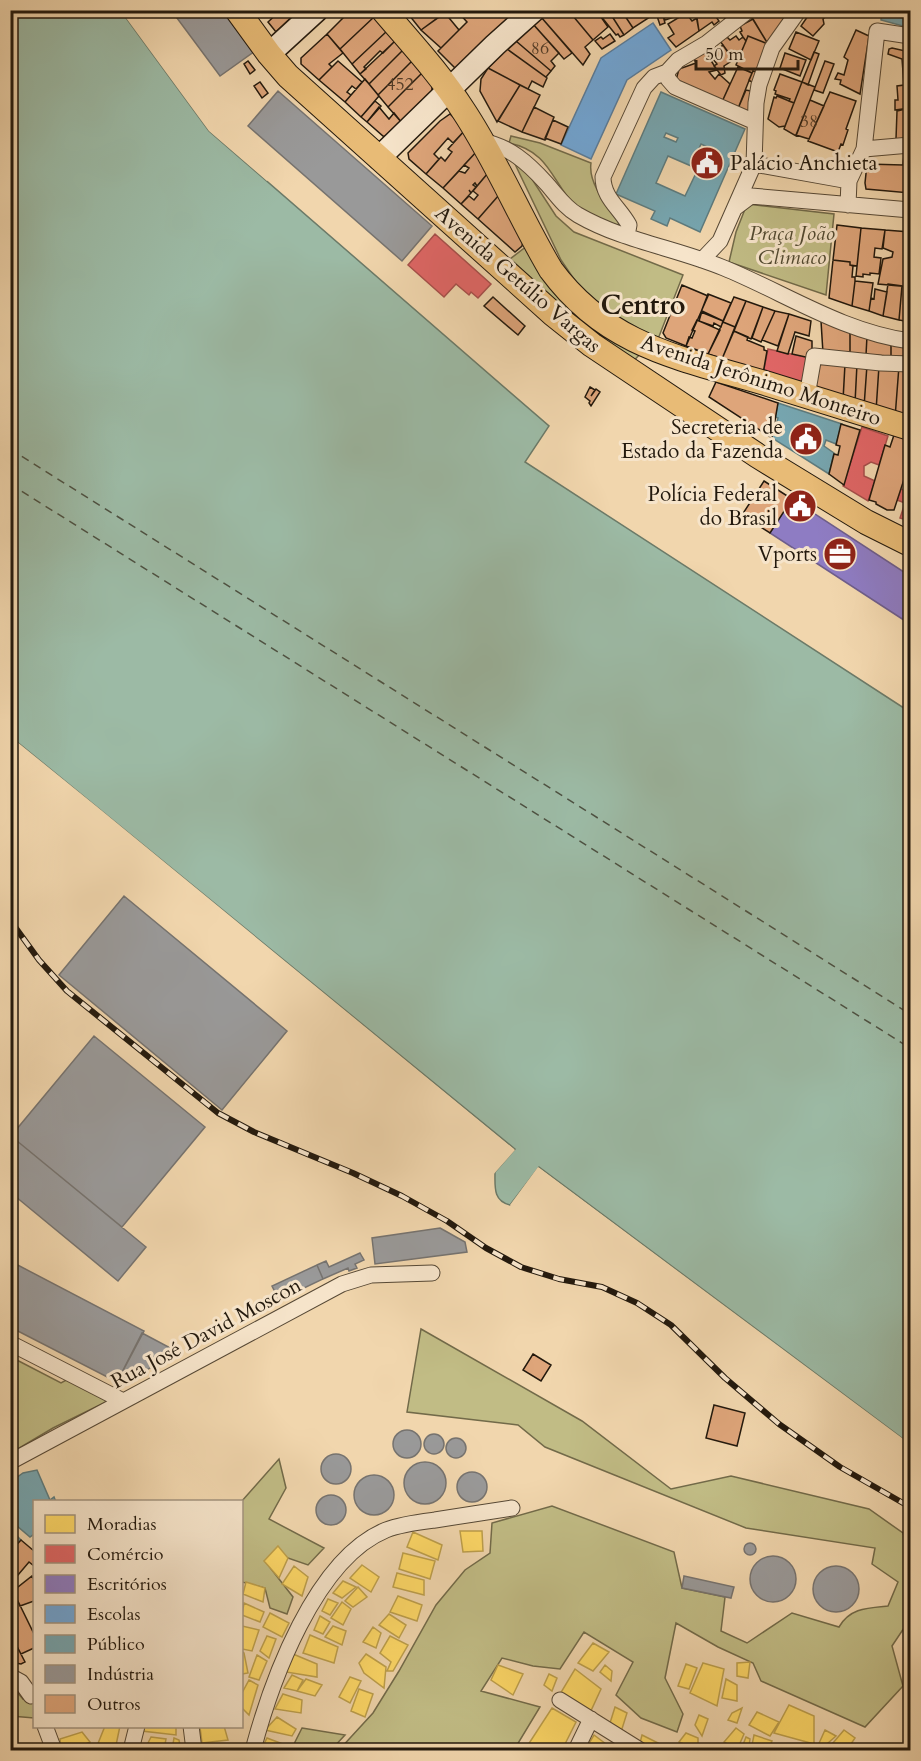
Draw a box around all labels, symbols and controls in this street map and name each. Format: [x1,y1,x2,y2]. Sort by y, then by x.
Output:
scale bar [696,33,798,71]
house number: 86 [531,36,549,61]
text: 50 m [705,42,744,67]
house number: 452 [386,72,414,97]
house number: 38 [800,109,818,134]
public building icon: Palácio Anchieta [689,145,725,181]
place label: Palácio Anchieta [730,149,878,178]
street label: Avenida Getúlio Vargas [428,199,607,360]
park label: Praça João Climaco [749,219,835,272]
district label: Centro [600,287,686,324]
street label: Avenida Jerônimo Monteiro [637,328,885,433]
place label: Secreteria de Estado da Fazenda [621,413,783,466]
public building icon: Secreteria de Estado da Fazenda [788,421,824,457]
place label: Polícia Federal do Brasil [647,480,777,533]
public building icon: Polícia Federal do Brasil [782,488,818,524]
office icon: Vports [822,536,858,572]
place label: Vports [758,540,817,569]
street label: Rua José David Moscon [106,1271,307,1396]
legend [33,1500,243,1728]
text: Moradias [87,1512,156,1537]
text: Comércio [87,1542,164,1567]
text: Escritórios [87,1572,167,1597]
text: Escolas [87,1602,140,1627]
text: Público [87,1632,145,1657]
text: Indústria [87,1662,154,1687]
text: Outros [87,1692,140,1717]

